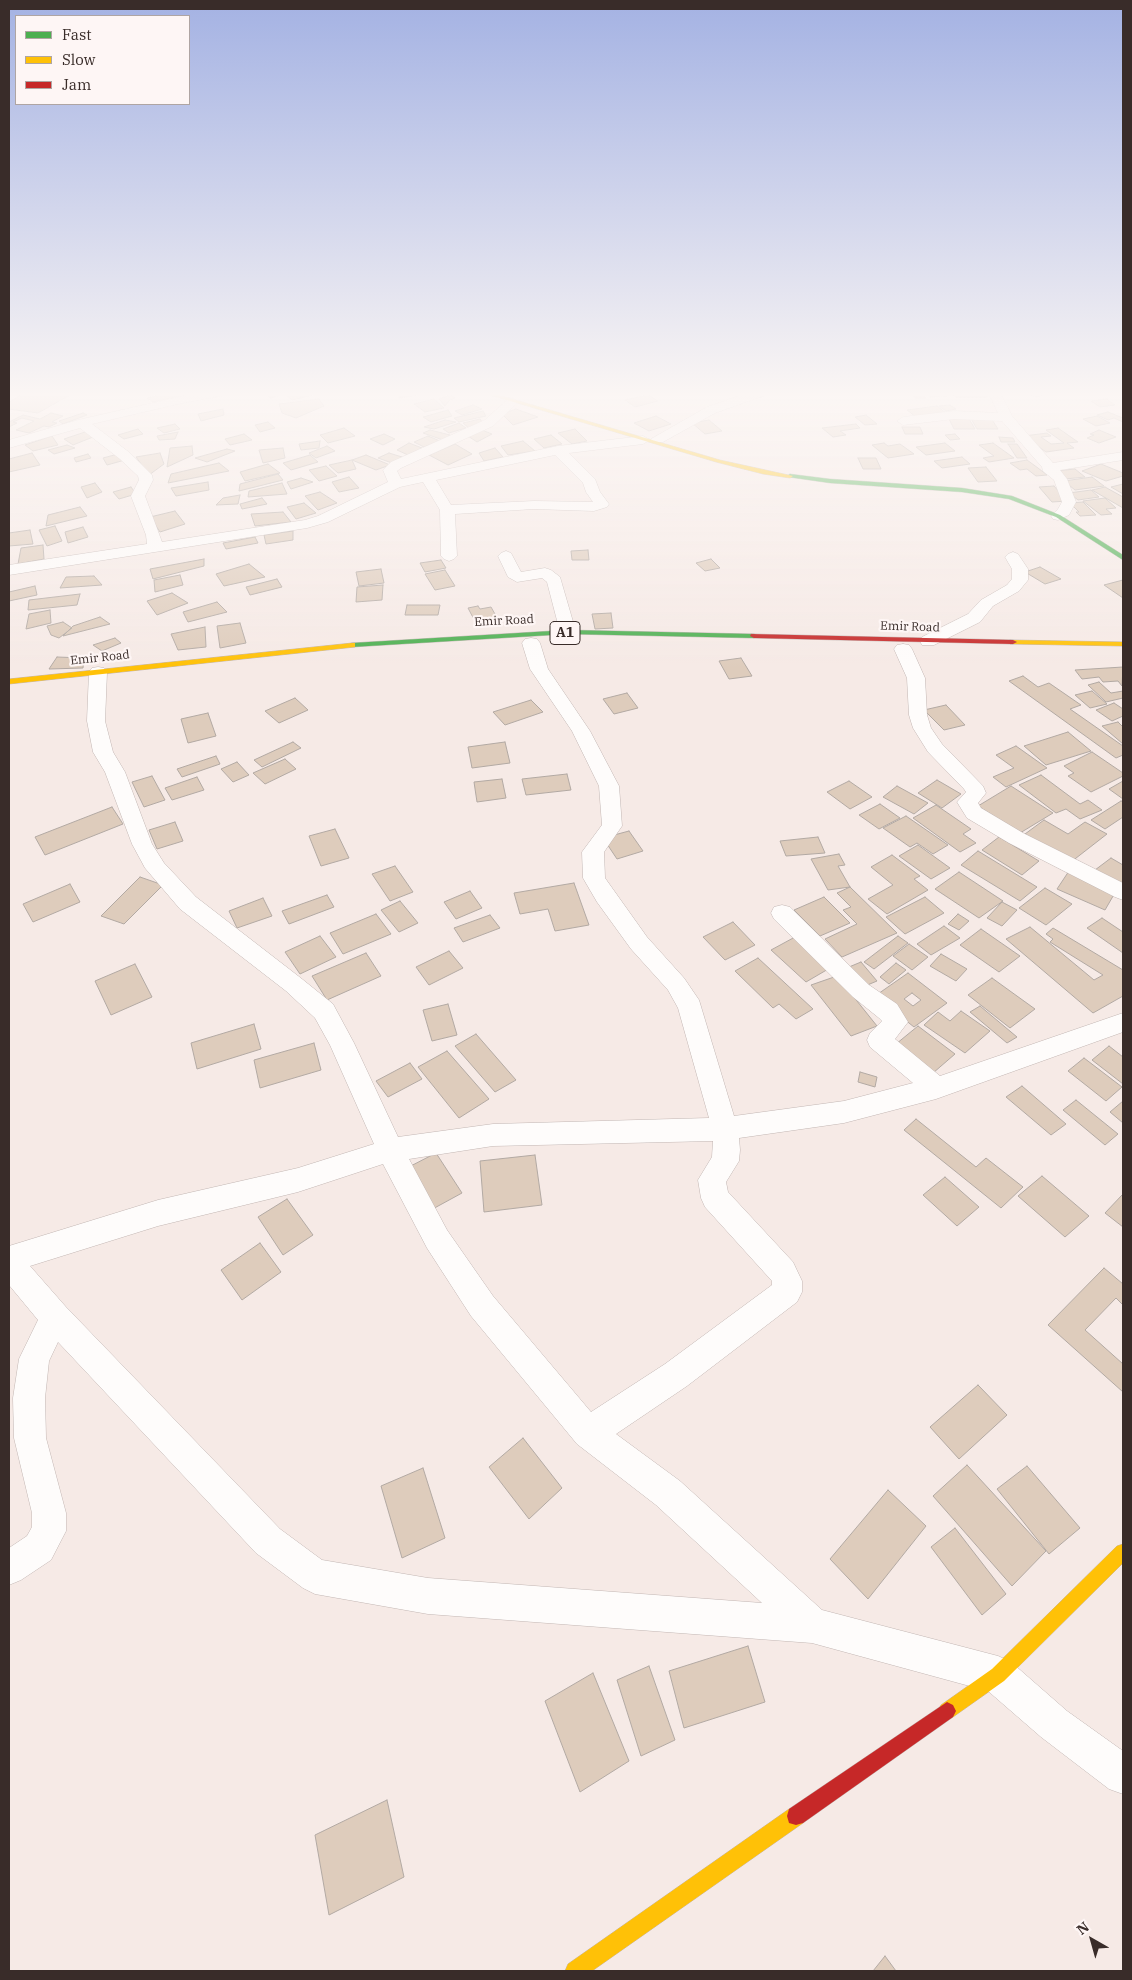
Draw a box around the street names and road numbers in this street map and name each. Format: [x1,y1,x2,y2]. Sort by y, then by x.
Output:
street label: Emir Road [474,612,534,630]
street label: Emir Road [880,619,940,635]
road number: A1 [550,622,580,644]
street label: Emir Road [70,648,130,668]

